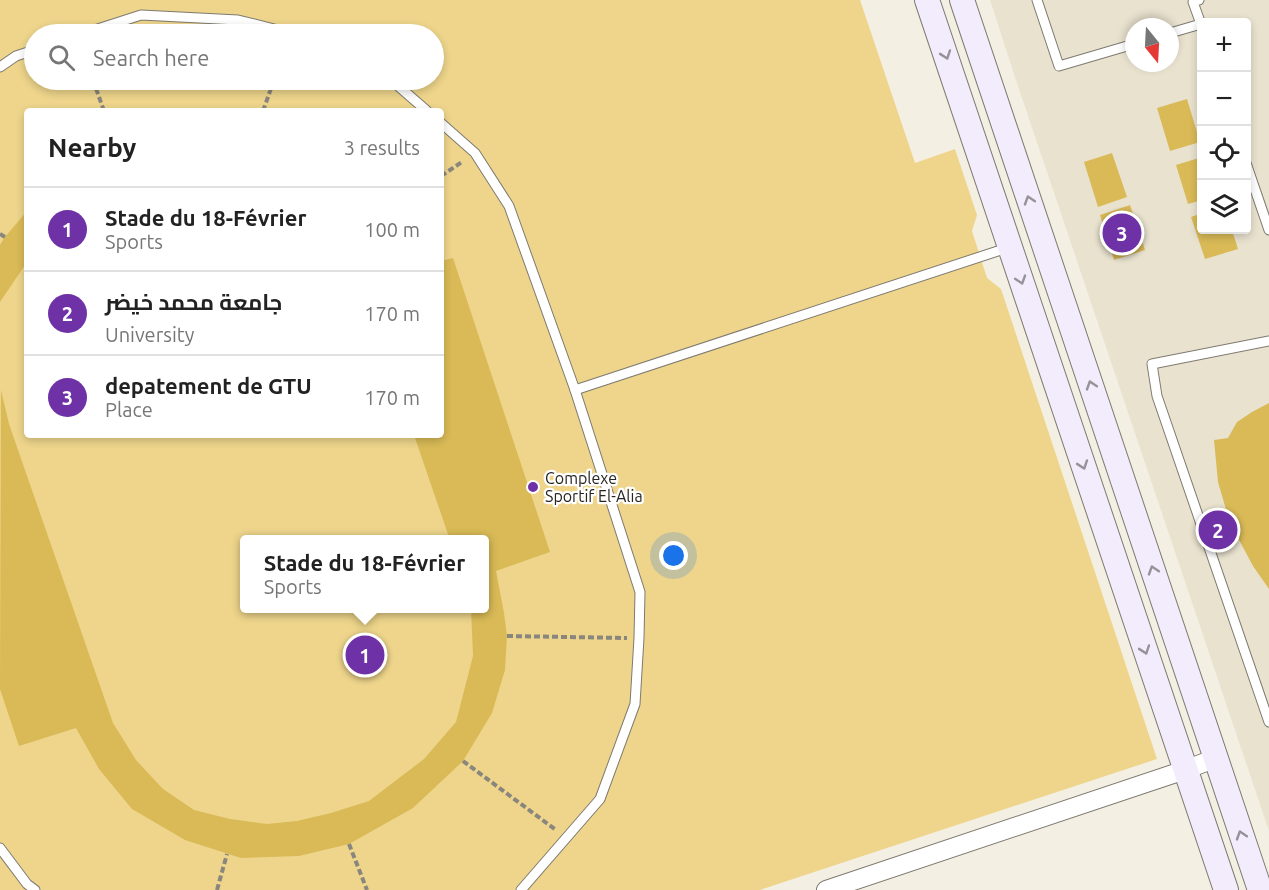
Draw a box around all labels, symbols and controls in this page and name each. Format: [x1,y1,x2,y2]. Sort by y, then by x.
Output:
north arrow [1125,18,1179,72]
map controls [1197,18,1251,234]
button: + [1197,18,1251,72]
search box [24,24,444,90]
icon: search [45,41,78,74]
text: Search here [93,45,209,70]
one-way arrow [938,50,951,60]
button: − [1197,72,1251,126]
button: locate [1197,126,1251,180]
text: Nearby [48,133,136,162]
text: 3 results [344,136,420,159]
button: layers [1197,180,1251,234]
one-way arrow [1024,195,1037,206]
text: Stade du 18-Février [105,205,306,230]
pin: 3 [1102,210,1142,256]
text: 1 [62,218,73,241]
text: 100 m [364,218,420,241]
text: Sports [105,230,163,253]
one-way arrow [1014,274,1026,285]
text: جامعة محمد خيضر [105,289,282,314]
text: 2 [62,302,73,325]
text: 170 m [364,302,420,325]
text: University [105,323,194,346]
text: depatement de GTU [105,373,312,398]
one-way arrow [1086,380,1098,391]
text: 3 [62,386,73,409]
text: 170 m [364,386,420,409]
text: Place [105,398,153,421]
one-way arrow [1075,459,1088,470]
place label: Complexe Sportif El-Alia [545,469,643,505]
marker: Complexe Sportif El-Alia [526,480,540,494]
pin: 2 [1198,508,1238,552]
popup [240,535,489,613]
your location [659,541,688,570]
text: Stade du 18-Février [264,550,465,575]
one-way arrow [1148,565,1160,576]
text: Sports [264,575,322,598]
pin: 1 [346,632,385,678]
one-way arrow [1138,644,1150,655]
one-way arrow [1236,830,1249,840]

